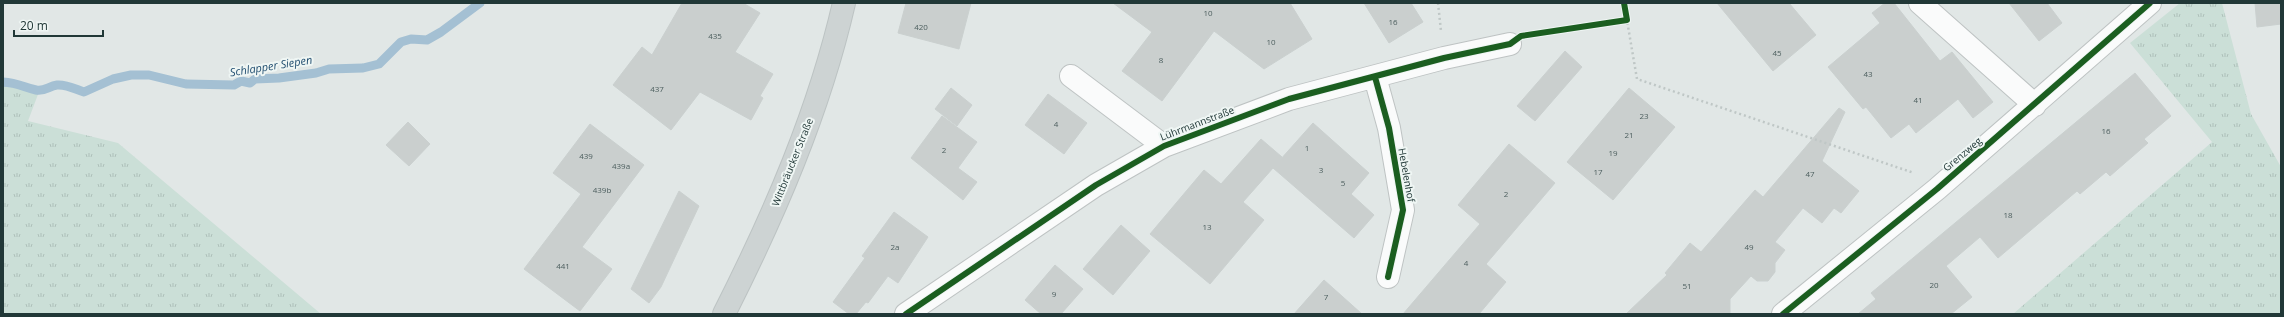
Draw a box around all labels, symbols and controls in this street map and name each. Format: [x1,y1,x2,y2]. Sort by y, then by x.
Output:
house number: 10 [1203,7,1213,18]
scale bar [14,12,103,38]
house number: 16 [1388,16,1398,27]
text: 20 m [20,17,48,34]
house number: 420 [914,21,928,32]
house number: 435 [708,30,722,41]
house number: 10 [1266,36,1276,47]
house number: 45 [1772,47,1782,58]
water label: Schlapper Siepen [229,52,313,79]
house number: 8 [1159,54,1164,65]
house number: 43 [1863,68,1873,79]
house number: 437 [650,83,664,94]
house number: 41 [1913,94,1923,105]
street label: Lührmannstraße [1158,102,1236,144]
house number: 23 [1639,110,1649,121]
street label: Wittbräucker Straße [768,116,816,208]
house number: 4 [1054,118,1059,129]
house number: 16 [2101,125,2111,136]
house number: 21 [1624,129,1634,140]
street label: Grenzweg [1940,133,1985,174]
house number: 1 [1305,142,1309,153]
house number: 2 [942,144,947,155]
street label: Hebelenhof [1395,147,1419,204]
house number: 19 [1608,147,1618,158]
house number: 439 [579,150,593,161]
house number: 439a [612,160,630,171]
house number: 3 [1319,164,1324,175]
house number: 17 [1593,166,1603,177]
house number: 47 [1805,168,1815,179]
house number: 5 [1341,177,1346,188]
house number: 439b [593,184,611,195]
house number: 2 [1504,188,1509,199]
house number: 18 [2003,209,2013,220]
house number: 13 [1202,221,1212,232]
house number: 2a [890,241,900,252]
house number: 49 [1744,241,1754,252]
house number: 4 [1464,257,1469,268]
house number: 441 [556,260,570,271]
house number: 20 [1929,279,1939,290]
house number: 51 [1682,280,1692,291]
house number: 9 [1052,288,1057,299]
house number: 7 [1324,291,1329,302]

